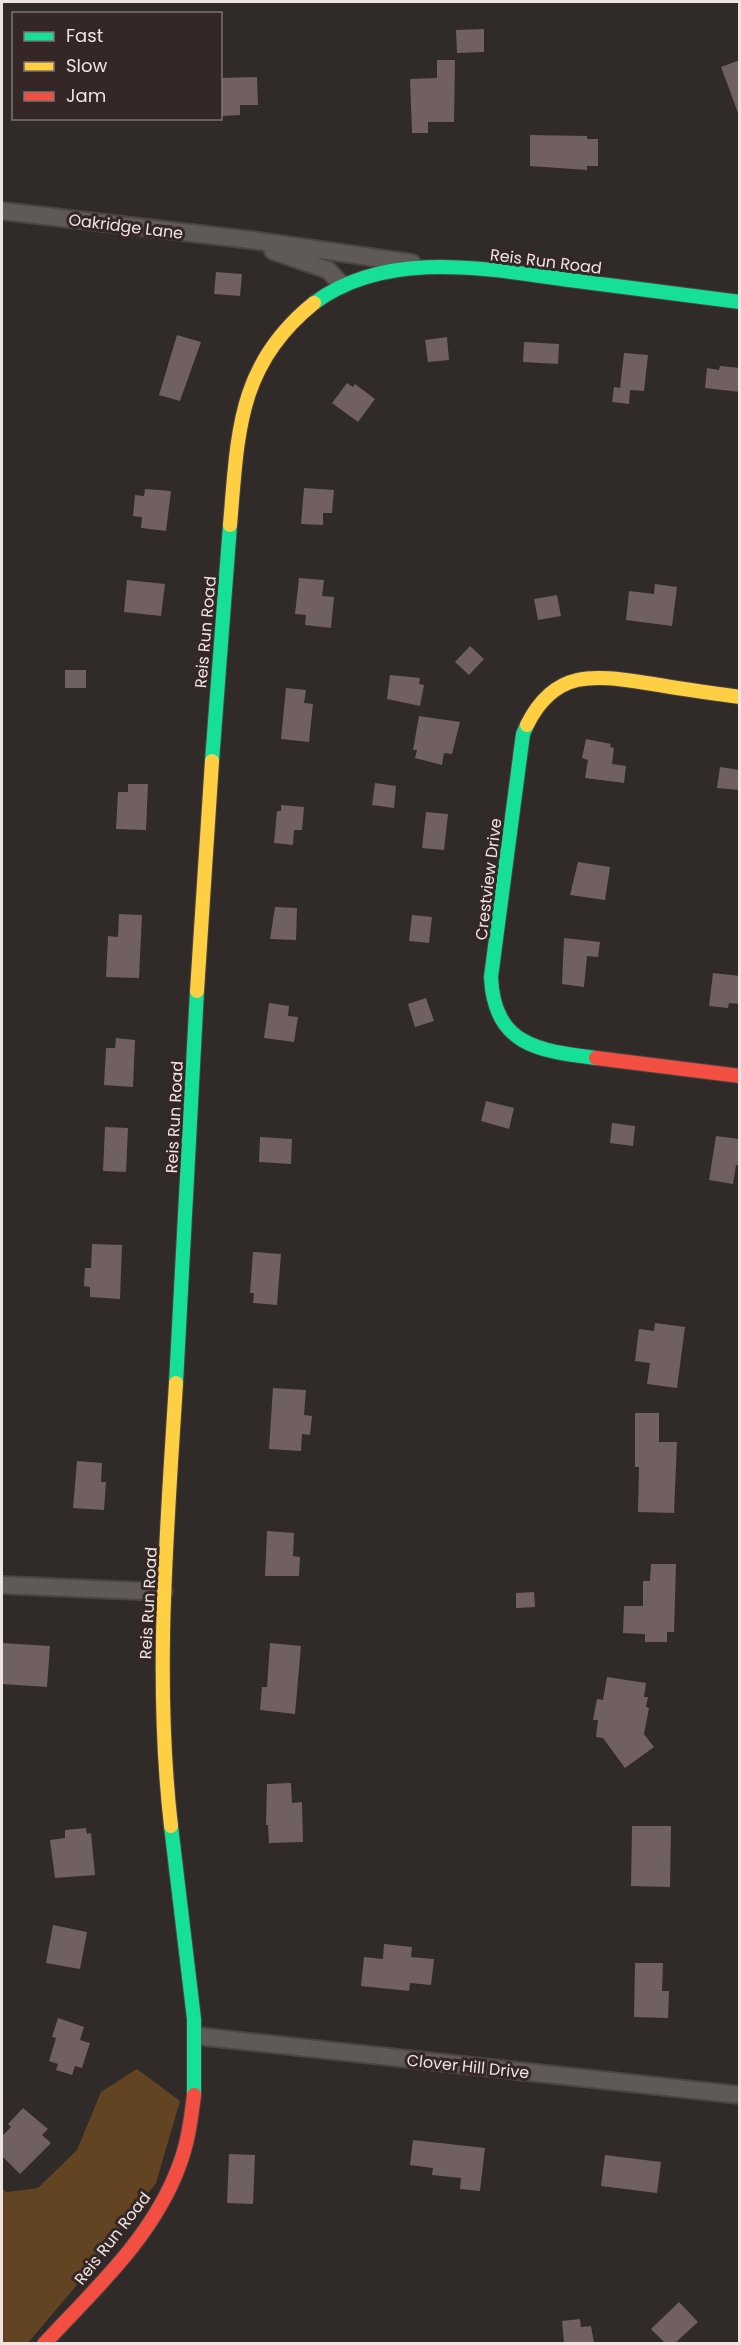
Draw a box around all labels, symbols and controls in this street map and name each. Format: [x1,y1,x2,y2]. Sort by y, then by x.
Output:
legend [12,12,222,120]
text: Fast [66,23,103,48]
text: Slow [66,53,108,78]
text: Jam [66,83,106,108]
street label: Oakridge Lane [67,208,185,245]
street label: Reis Run Road [489,243,603,280]
street label: Reis Run Road [189,575,222,689]
street label: Crestview Drive [470,817,507,941]
street label: Reis Run Road [160,1060,189,1174]
street label: Reis Run Road [134,1546,163,1660]
street label: Clover Hill Drive [406,2049,530,2084]
street label: Reis Run Road [69,2187,156,2290]

